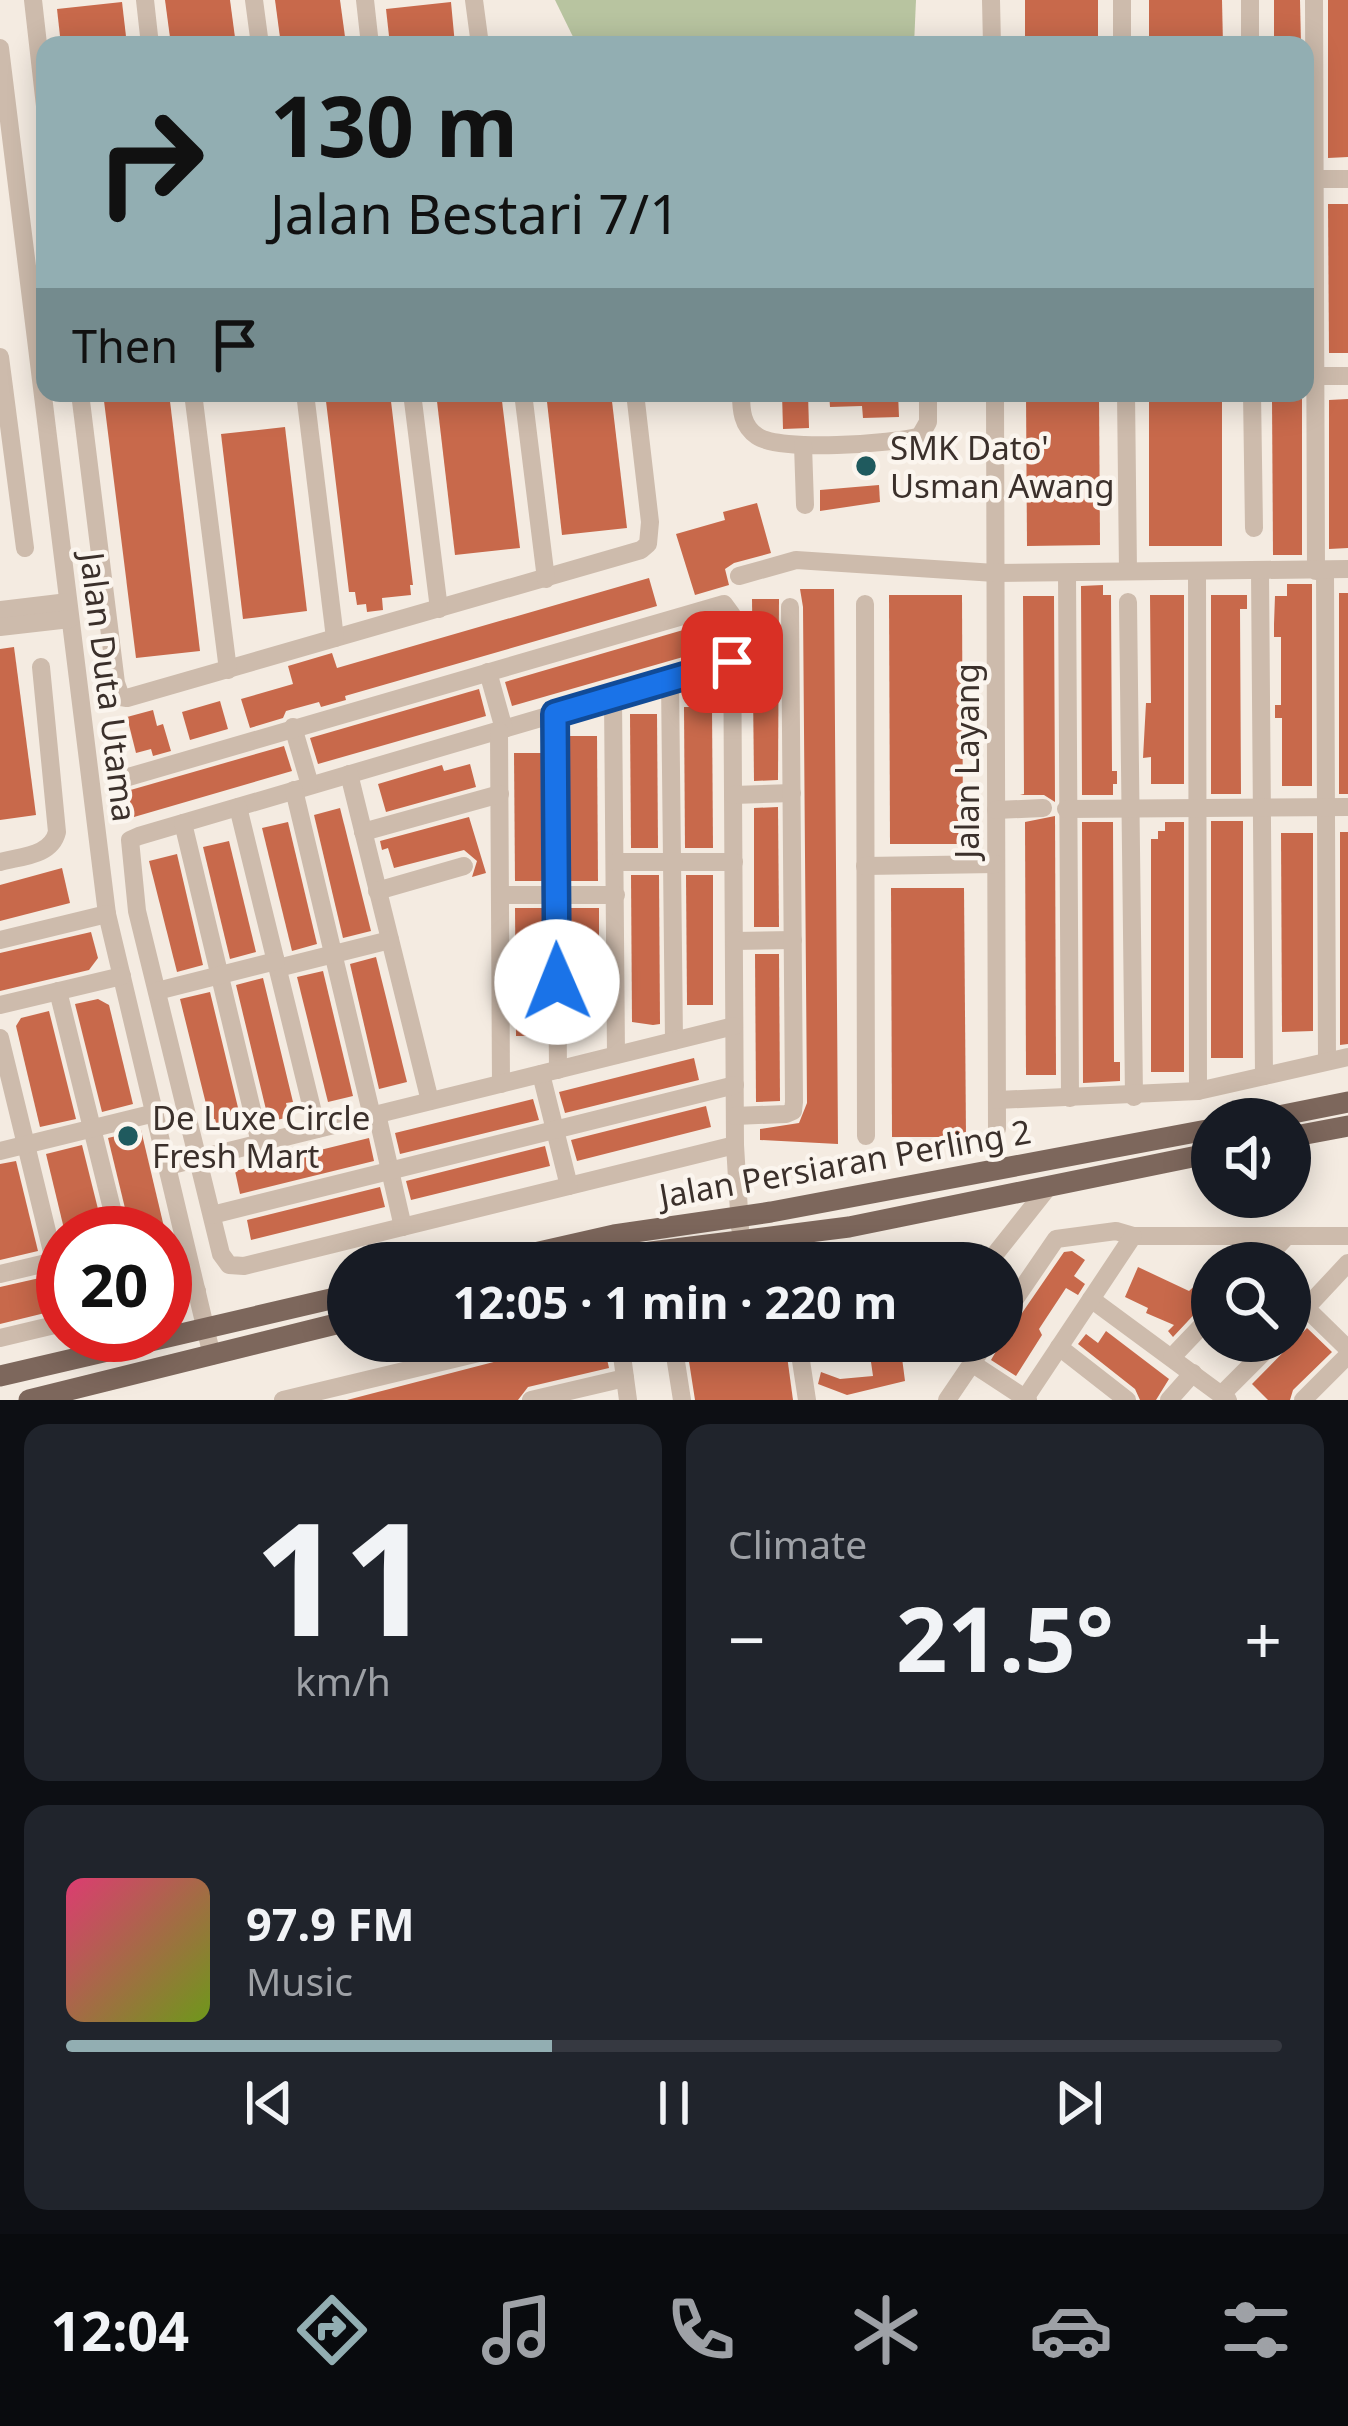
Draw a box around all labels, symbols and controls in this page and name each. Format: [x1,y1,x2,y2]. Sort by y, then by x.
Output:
text: 130 m [270,67,518,182]
icon: right [72,84,228,240]
text: Jalan Bestari 7/1 [270,176,680,250]
icon: arrive [202,312,268,378]
text: Then [72,315,178,376]
place label: SMK Dato' Usman Awang [890,425,1115,508]
marker: SMK Dato' Usman Awang [853,453,879,479]
street label: Jalan Duta Utama [70,547,148,824]
pin [681,611,783,713]
icon: arrive [699,629,765,695]
street label: Jalan Layang [944,663,989,862]
position arrow [494,919,620,1045]
place label: De Luxe Circle Fresh Mart [152,1095,370,1178]
map controls [1191,1098,1311,1362]
button: sound [1191,1098,1311,1218]
street label: Jalan Persiaran Perling 2 [653,1108,1034,1218]
marker: De Luxe Circle Fresh Mart [115,1123,141,1149]
speed limit sign: 20 [36,1206,192,1362]
button: search [1191,1242,1311,1362]
text: 12:05 · 1 min · 220 m [453,1271,897,1332]
text: 11 [254,1469,432,1682]
text: Climate [728,1517,867,1570]
text: 21.5° [896,1576,1114,1698]
text: − [728,1593,766,1683]
text: + [1244,1593,1282,1683]
text: km/h [295,1654,391,1707]
text: 97.9 FM [246,1893,415,1954]
text: Music [246,1954,353,2007]
icon: previous [236,2070,302,2136]
icon: pause [641,2070,707,2136]
icon: next [1046,2070,1112,2136]
icon: directions [290,2288,374,2372]
icon: music [475,2288,559,2372]
icon: phone [659,2288,743,2372]
icon: climate [844,2288,928,2372]
icon: car [1029,2288,1113,2372]
icon: filters [1214,2288,1298,2372]
text: 12:04 [50,2293,189,2367]

